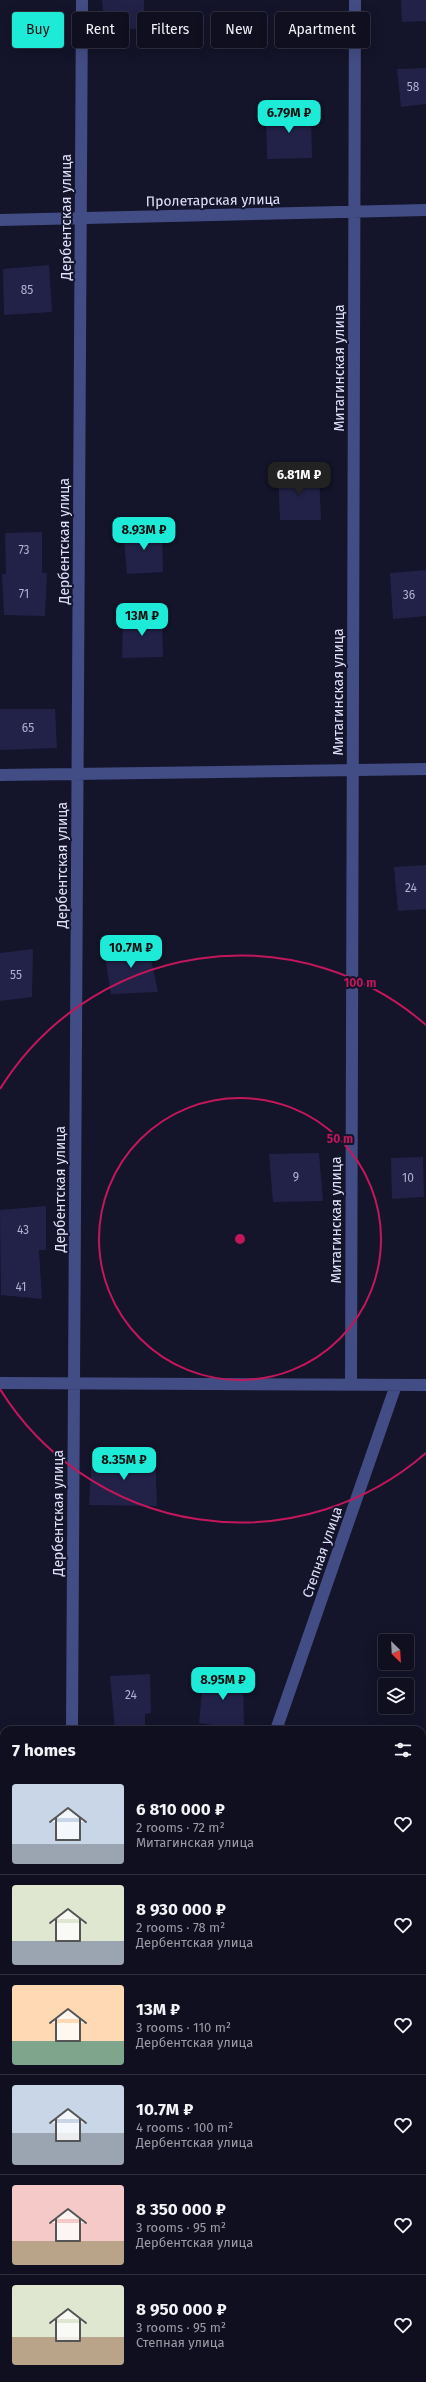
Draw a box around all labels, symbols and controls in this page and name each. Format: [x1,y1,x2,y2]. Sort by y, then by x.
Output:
chip: Buy [12,12,64,48]
chip: Rent [72,12,129,48]
chip: Filters [137,12,203,48]
chip: New [211,12,267,48]
chip: Apartment [275,12,370,48]
house number: 58 [407,80,420,94]
pin: 6.79M ₽ [252,100,326,134]
text: 6.79M ₽ [267,105,311,120]
street label: Дербентская улица [58,154,75,281]
street label: Пролетарская улица [146,191,280,210]
house number: 85 [21,283,33,297]
street label: Митагинская улица [331,304,348,432]
pin: 6.81M ₽ [262,462,336,496]
text: 6.81M ₽ [277,467,321,482]
street label: Дербентская улица [56,478,73,605]
pin: 8.93M ₽ [107,517,181,551]
text: 8.93M ₽ [121,522,167,537]
house number: 73 [18,543,30,557]
house number: 71 [19,587,29,601]
house number: 36 [403,588,415,602]
pin: 13M ₽ [114,603,170,637]
text: 13M ₽ [125,608,159,623]
street label: Митагинская улица [330,628,347,756]
house number: 65 [22,721,34,735]
street label: Дербентская улица [54,802,71,929]
house number: 24 [405,881,418,895]
pin: 10.7M ₽ [94,935,168,969]
text: 10.7M ₽ [109,940,153,955]
house number: 55 [10,968,22,982]
text: 100 m [344,976,376,990]
street label: Дербентская улица [52,1126,69,1253]
text: 50 m [327,1132,353,1146]
street label: Митагинская улица [328,1156,345,1284]
house number: 9 [293,1170,299,1184]
house number: 10 [402,1171,414,1185]
house number: 43 [17,1223,29,1237]
centre of rings [233,1232,247,1246]
house number: 41 [16,1280,26,1294]
pin: 8.35M ₽ [87,1447,161,1481]
street label: Дербентская улица [50,1450,67,1577]
text: 8.35M ₽ [101,1452,147,1467]
street label: Степная улица [299,1504,346,1600]
north arrow [378,1634,414,1670]
map controls [378,1634,414,1714]
pin: 8.95M ₽ [186,1667,260,1701]
text: 8.95M ₽ [200,1672,246,1687]
button: layers [378,1678,414,1714]
house number: 24 [125,1688,138,1702]
icon: filters [392,1739,414,1761]
text: 7 homes [12,1740,76,1761]
text: 6 810 000 ₽ [136,1799,225,1820]
icon: home [44,1800,92,1848]
icon: heart [392,1813,414,1835]
text: 2 rooms · 72 m² [136,1820,225,1835]
text: Митагинская улица [136,1835,254,1850]
text: 8 930 000 ₽ [136,1899,226,1920]
icon: home [44,1901,92,1949]
icon: heart [392,1914,414,1936]
text: 2 rooms · 78 m² [136,1920,225,1935]
text: Дербентская улица [136,1935,253,1950]
text: 13M ₽ [136,1999,180,2020]
icon: home [44,2001,92,2049]
icon: heart [392,2014,414,2036]
text: 3 rooms · 110 m² [136,2020,231,2035]
text: Дербентская улица [136,2035,253,2050]
text: 10.7M ₽ [136,2099,193,2120]
icon: home [44,2101,92,2149]
icon: heart [392,2114,414,2136]
text: 4 rooms · 100 m² [136,2120,233,2135]
text: Дербентская улица [136,2135,253,2150]
text: 8 350 000 ₽ [136,2199,226,2220]
icon: home [44,2201,92,2249]
icon: heart [392,2214,414,2236]
text: 3 rooms · 95 m² [136,2220,226,2235]
text: Дербентская улица [136,2235,253,2250]
text: 8 950 000 ₽ [136,2299,227,2320]
icon: home [44,2301,92,2349]
icon: heart [392,2314,414,2336]
text: 3 rooms · 95 m² [136,2320,226,2335]
text: Степная улица [136,2335,225,2350]

